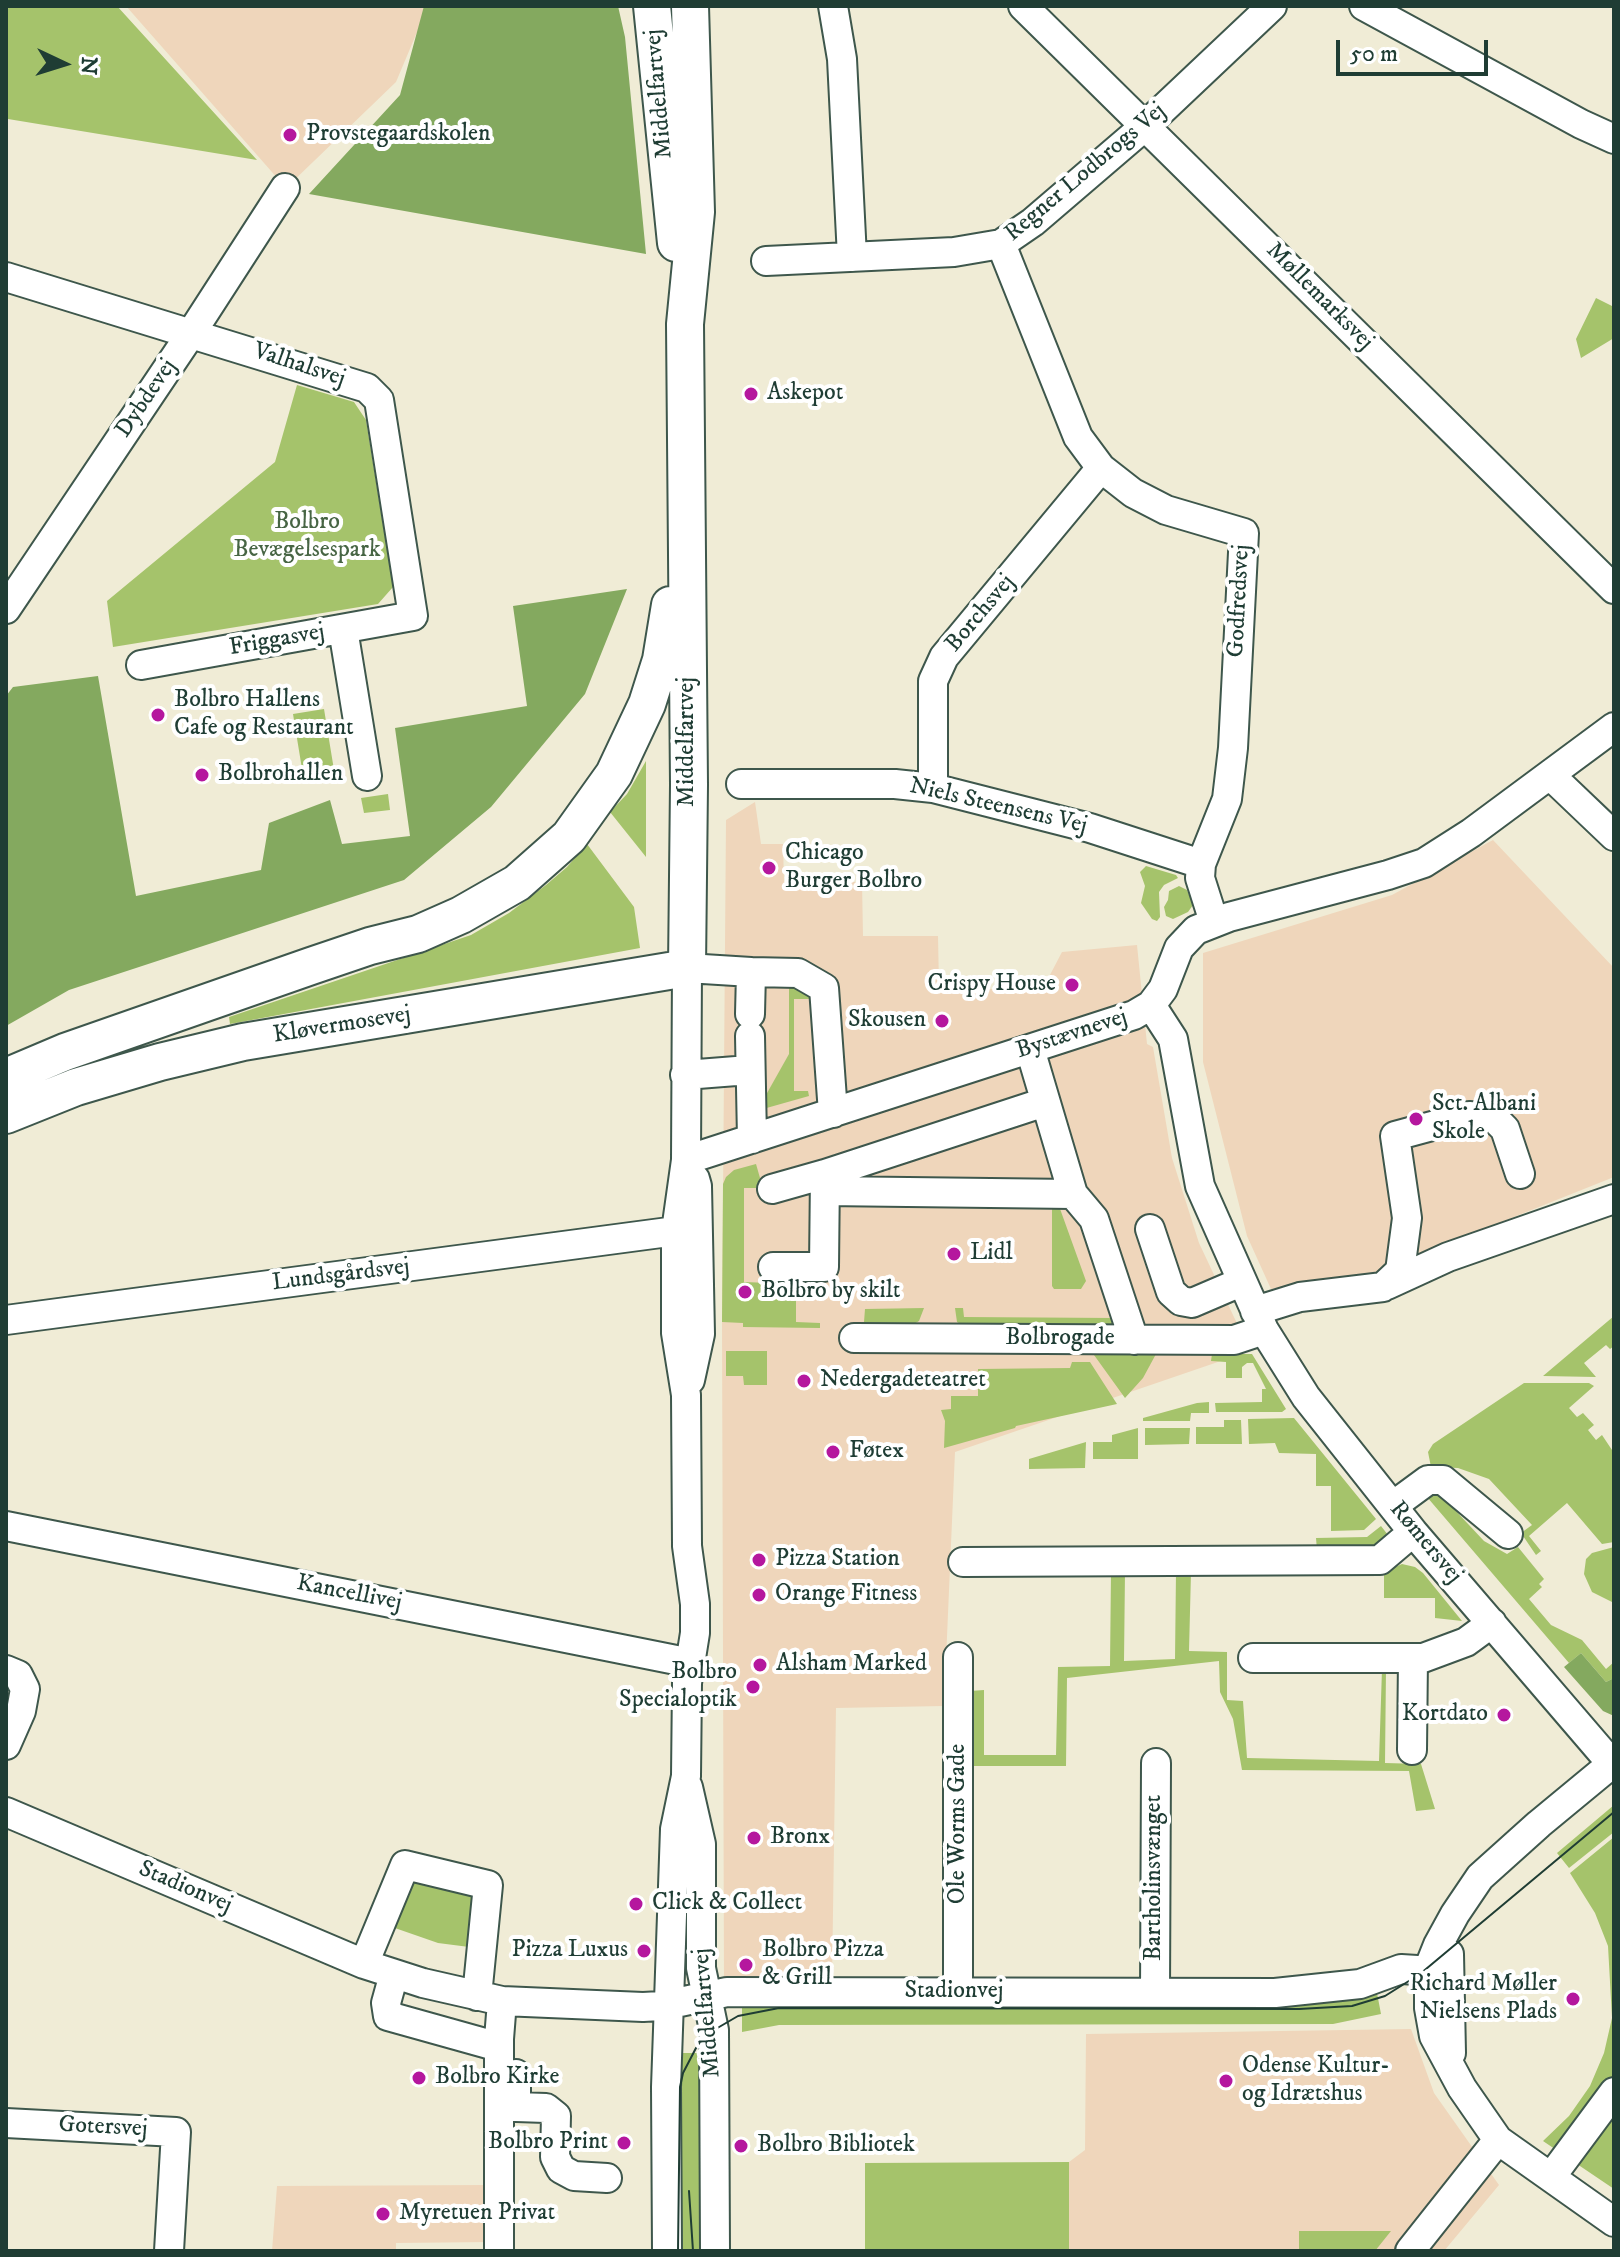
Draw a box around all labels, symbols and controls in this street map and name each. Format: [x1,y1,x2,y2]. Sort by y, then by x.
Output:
north arrow [24,24,104,104]
scale bar [1340,24,1492,74]
street label: Middelfartvej [640,28,680,160]
text: 50 m [1350,39,1398,69]
text: N [74,56,103,76]
street label: Regner Lodbrogs Vej [1000,97,1172,249]
place label: Provstegaardskolen [306,121,491,149]
marker: Provstegaardskolen [281,126,299,144]
street label: Møllemarksvej [1259,237,1379,357]
street label: Valhalsvej [249,338,349,394]
street label: Dybdevej [110,354,184,444]
place label: Askepot [767,380,843,408]
marker: Askepot [742,385,760,403]
park label: Bolbro Bevægelsespark [233,509,381,565]
street label: Godfredsvej [1223,544,1257,658]
street label: Borchsvej [940,569,1022,659]
street label: Friggasvej [227,618,327,664]
street label: Middelfartvej [674,677,702,807]
place label: Bolbro Hallens Cafe og Restaurant [174,687,354,743]
marker: Bolbro Hallens Cafe og Restaurant [149,706,167,724]
place label: Bolbrohallen [218,761,343,789]
marker: Bolbrohallen [193,766,211,784]
street label: Niels Steensens Vej [906,773,1090,841]
place label: Chicago Burger Bolbro [785,840,922,896]
marker: Chicago Burger Bolbro [760,859,778,877]
place label: Crispy House [927,971,1056,999]
marker: Crispy House [1063,976,1081,994]
street label: Kløvermosevej [271,1001,413,1051]
street label: Bystævnevej [1013,1004,1131,1066]
place label: Skousen [848,1007,926,1035]
marker: Skousen [933,1012,951,1030]
place label: Sct. Albani Skole [1432,1091,1536,1147]
marker: Sct. Albani Skole [1407,1110,1425,1128]
place label: Lidl [970,1240,1013,1268]
marker: Lidl [945,1245,963,1263]
street label: Lundsgårdsvej [271,1253,411,1299]
place label: Bolbro by skilt [761,1278,901,1306]
marker: Bolbro by skilt [736,1283,754,1301]
street label: Bolbrogade [1005,1325,1115,1353]
place label: Nedergadeteatret [820,1367,986,1395]
marker: Nedergadeteatret [795,1372,813,1390]
place label: Føtex [849,1438,904,1466]
marker: Føtex [824,1443,842,1461]
street label: Rømersvej [1382,1496,1468,1590]
place label: Pizza Station [775,1546,900,1574]
marker: Pizza Station [750,1551,768,1569]
street label: Kancellivej [294,1570,404,1618]
place label: Orange Fitness [775,1581,917,1609]
marker: Orange Fitness [750,1586,768,1604]
place label: Alsham Marked [776,1651,927,1679]
marker: Alsham Marked [751,1656,769,1674]
place label: Bolbro Specialoptik [619,1659,737,1715]
marker: Bolbro Specialoptik [744,1678,762,1696]
place label: Kortdato [1402,1701,1488,1729]
marker: Kortdato [1495,1706,1513,1724]
street label: Ole Worms Gade [945,1744,973,1904]
street label: Bartholinsvænget [1141,1795,1169,1961]
place label: Bronx [770,1824,830,1852]
marker: Bronx [745,1829,763,1847]
street label: Stadionvej [134,1855,236,1921]
place label: Click & Collect [652,1890,802,1918]
marker: Click & Collect [627,1895,645,1913]
place label: Pizza Luxus [511,1937,628,1965]
place label: Bolbro Pizza & Grill [762,1937,884,1993]
marker: Pizza Luxus [635,1942,653,1960]
street label: Middelfartvej [688,1947,728,2079]
marker: Bolbro Pizza & Grill [737,1956,755,1974]
place label: Richard Møller Nielsens Plads [1409,1971,1557,2027]
street label: Stadionvej [905,1978,1003,2006]
marker: Richard Møller Nielsens Plads [1564,1990,1582,2008]
place label: Odense Kultur- og Idrætshus [1242,2053,1390,2109]
place label: Bolbro Kirke [435,2064,559,2092]
marker: Bolbro Kirke [410,2069,428,2087]
marker: Odense Kultur- og Idrætshus [1217,2072,1235,2090]
street label: Gotersvej [58,2111,148,2145]
place label: Bolbro Print [488,2129,608,2157]
place label: Bolbro Bibliotek [757,2132,915,2160]
marker: Bolbro Print [615,2134,633,2152]
marker: Bolbro Bibliotek [732,2137,750,2155]
place label: Myretuen Privat [399,2200,555,2228]
marker: Myretuen Privat [374,2205,392,2223]

